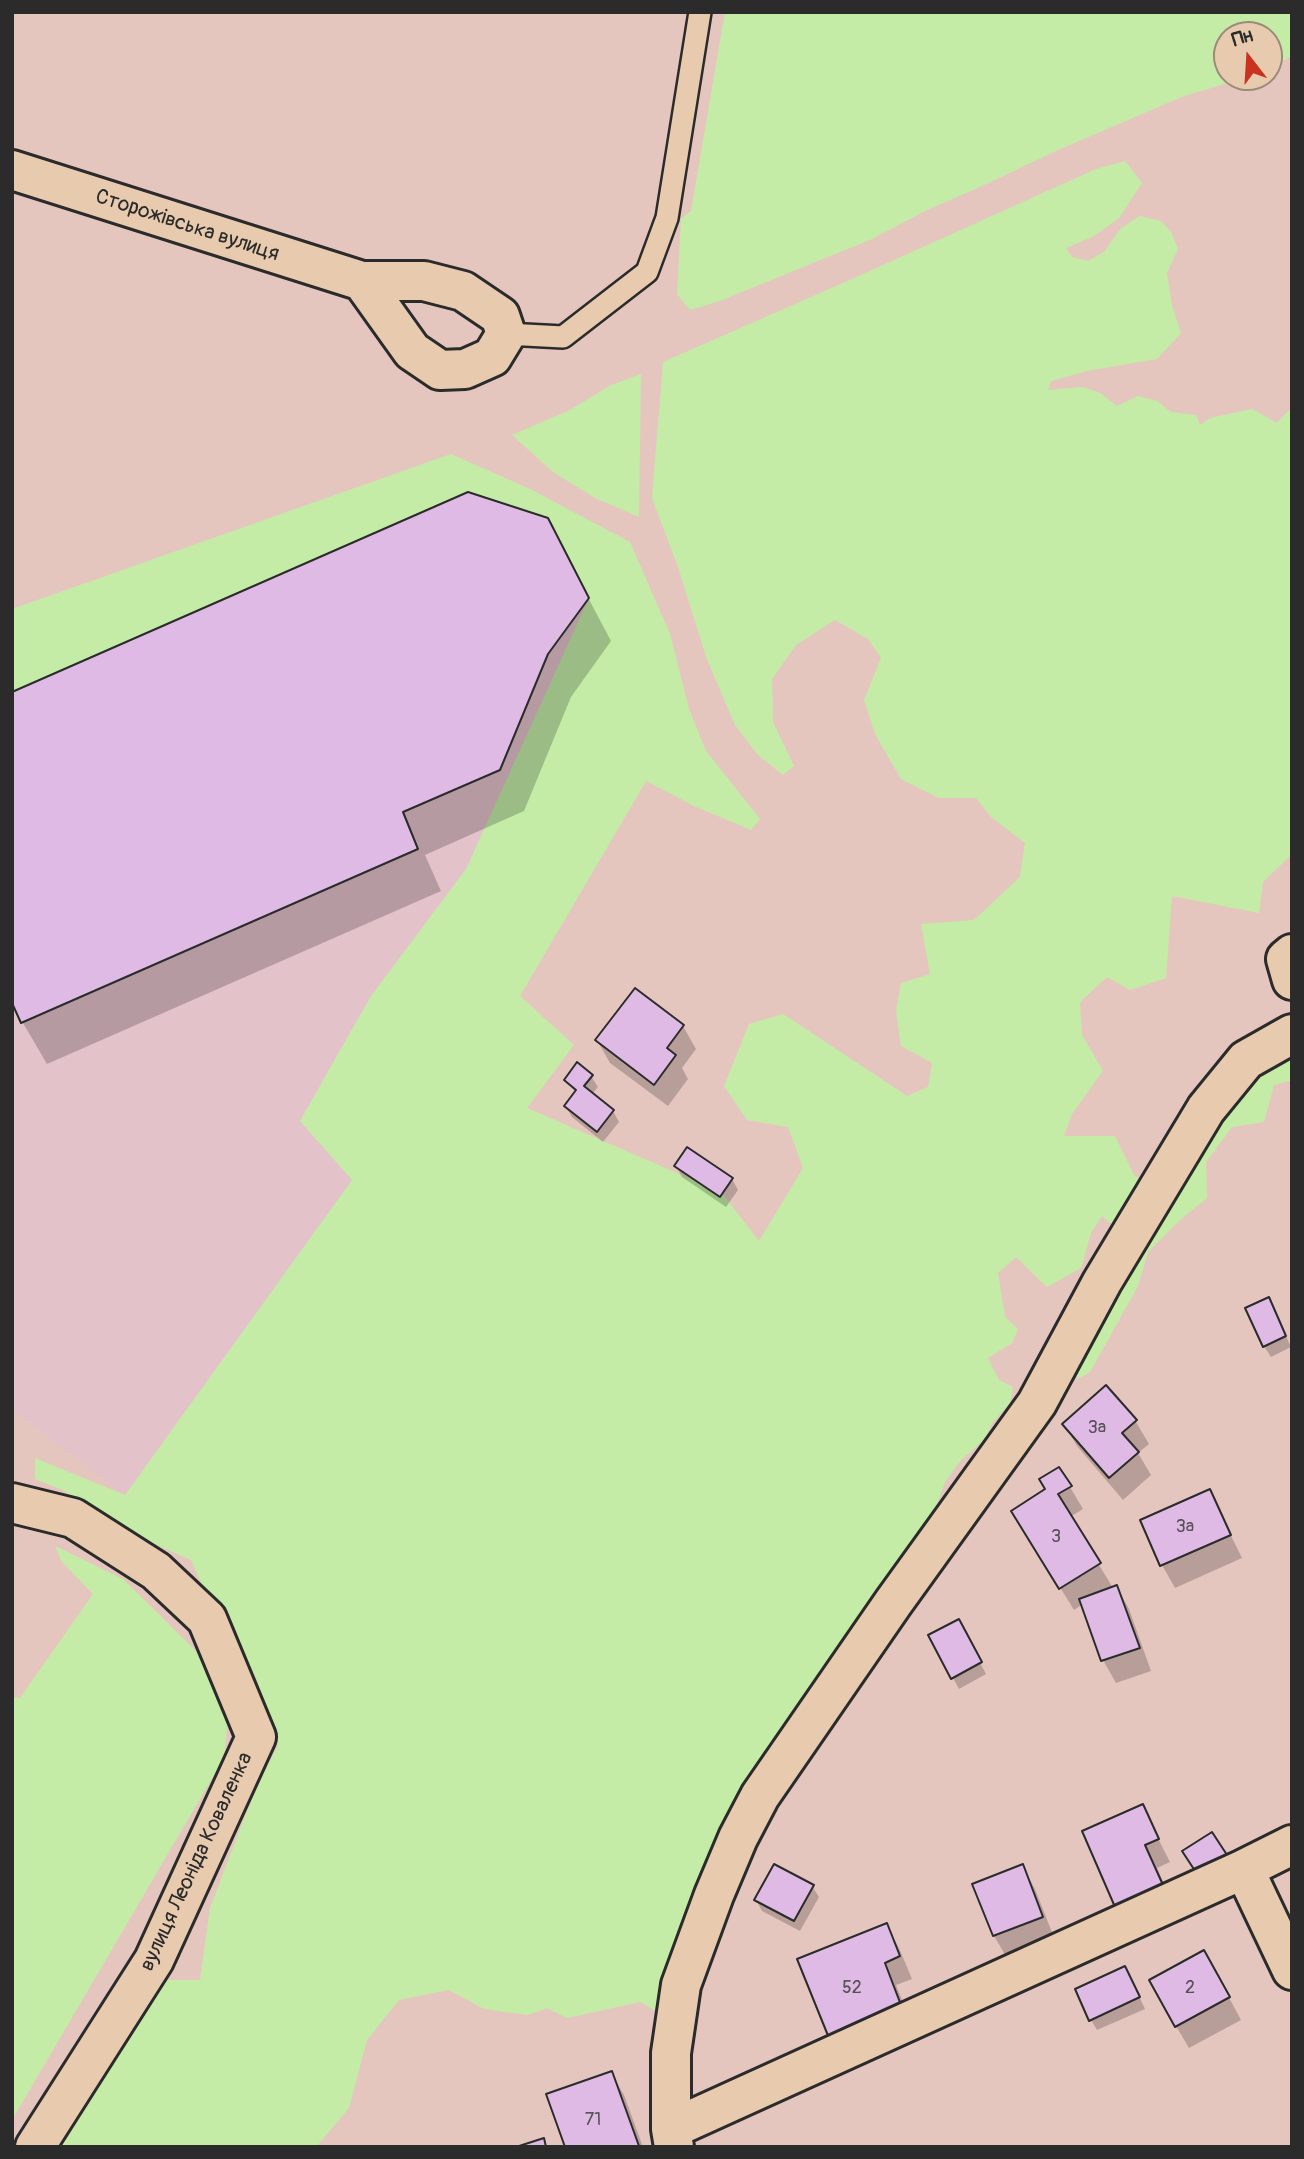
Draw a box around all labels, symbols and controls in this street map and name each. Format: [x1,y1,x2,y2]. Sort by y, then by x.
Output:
north arrow [1213,21,1283,91]
text: Пн [1229,23,1256,52]
street label: Сторожівська вулиця [92,184,282,268]
house number: 3а [1088,1417,1106,1439]
house number: 3а [1176,1516,1194,1538]
house number: 3 [1051,1526,1061,1548]
street label: вулиця Леоніда Коваленка [135,1749,259,1975]
house number: 52 [842,1977,862,1999]
house number: 2 [1185,1977,1195,1999]
house number: 71 [585,2109,601,2131]

